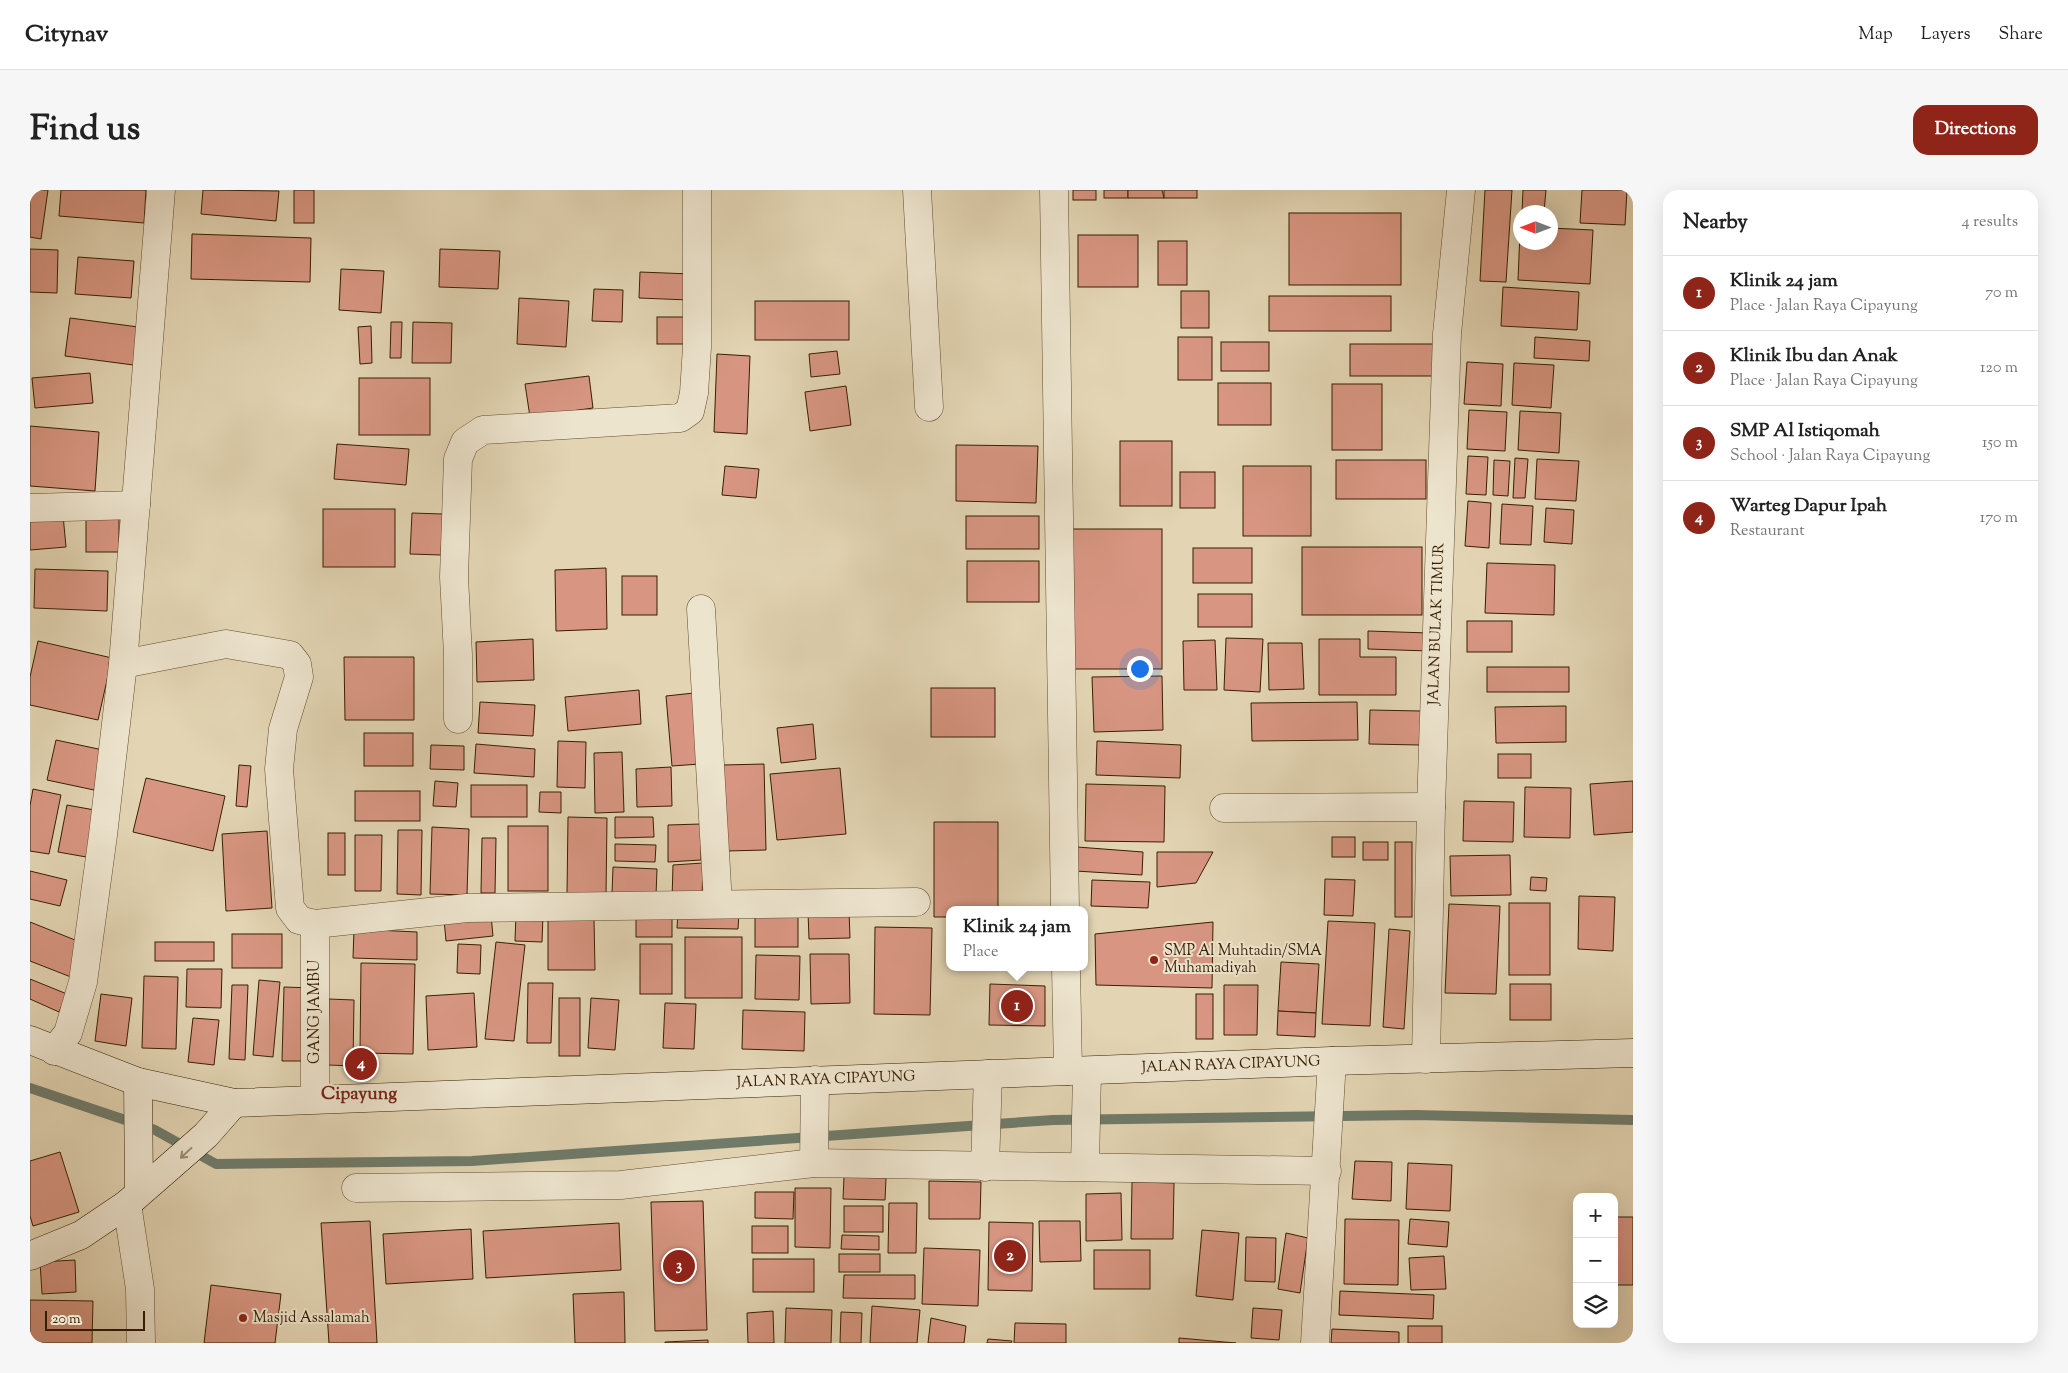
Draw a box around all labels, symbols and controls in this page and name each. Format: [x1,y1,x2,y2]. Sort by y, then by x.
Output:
text: Citynav [25,18,108,52]
text: Map [1858,22,1893,48]
text: Layers [1921,22,1971,48]
text: Share [1999,22,2043,48]
text: Find us [30,105,140,156]
button: Directions [1913,105,2038,155]
north arrow [1513,205,1558,250]
text: Nearby [1683,208,1748,238]
text: 4 results [1962,211,2018,234]
text: Klinik 24 jam [1730,268,1838,295]
text: 1 [1696,282,1702,305]
text: 70 m [1985,282,2018,305]
text: Place · Jalan Raya Cipayung [1730,295,1918,318]
text: Klinik Ibu dan Anak [1730,343,1898,370]
text: 2 [1695,357,1703,380]
text: 120 m [1980,357,2018,380]
text: Place · Jalan Raya Cipayung [1730,370,1918,393]
text: SMP Al Istiqomah [1730,418,1880,445]
text: 3 [1696,432,1702,455]
text: 150 m [1982,432,2018,455]
text: School · Jalan Raya Cipayung [1730,445,1930,468]
text: Warteg Dapur Ipah [1730,493,1887,520]
text: 4 [1695,507,1703,530]
text: 170 m [1980,507,2018,530]
text: Restaurant [1730,520,1805,543]
street label: JALAN BULAK TIMUR [1424,542,1450,706]
your location [1127,656,1153,682]
popup [946,906,1088,971]
text: Klinik 24 jam [963,914,1071,941]
text: Place [963,941,998,964]
place label: SMP Al Muhtadin/SMA Muhamadiyah [1164,941,1322,979]
marker: SMP Al Muhtadin/SMA Muhamadiyah [1148,954,1160,966]
street label: GANG JAMBU [305,960,326,1064]
pin: 1 [1001,987,1033,1025]
pin: 4 [345,1045,377,1083]
street label: JALAN RAYA CIPAYUNG [1140,1051,1321,1079]
street label: JALAN RAYA CIPAYUNG [735,1066,916,1094]
district label: Cipayung [321,1082,397,1108]
one-way arrow [180,1147,192,1159]
map controls [1573,1193,1618,1328]
button: + [1573,1193,1618,1238]
pin: 2 [994,1237,1026,1275]
button: − [1573,1238,1618,1283]
pin: 3 [663,1247,695,1285]
button: layers [1573,1283,1618,1328]
scale bar [45,1308,145,1331]
place label: Masjid Assalamah [253,1308,370,1329]
text: 20 m [52,1310,81,1330]
marker: Masjid Assalamah [237,1312,249,1324]

